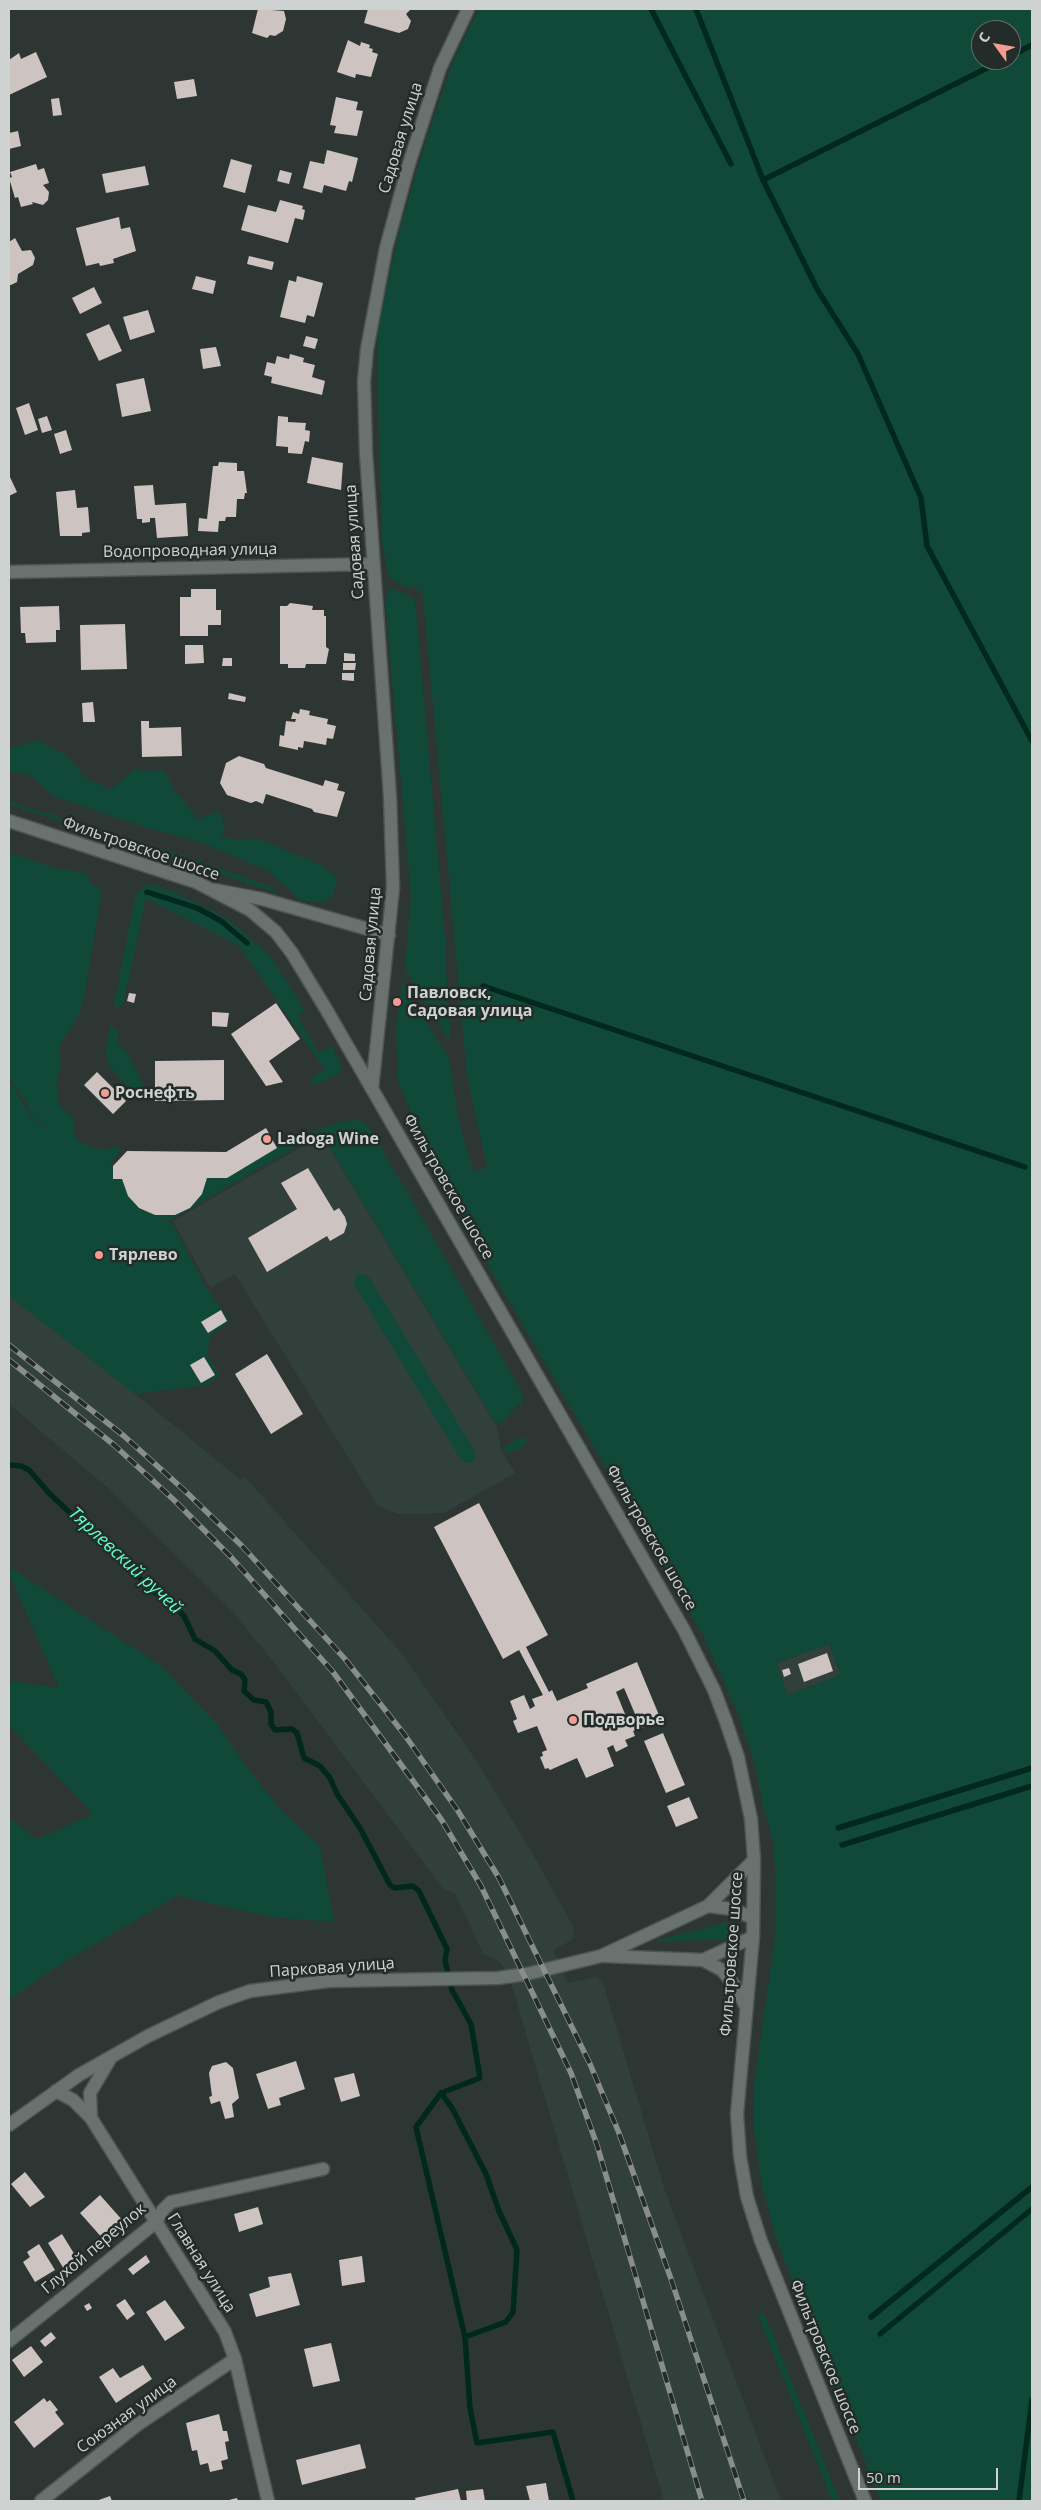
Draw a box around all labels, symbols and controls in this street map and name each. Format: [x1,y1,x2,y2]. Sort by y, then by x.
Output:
north arrow [971,20,1021,70]
text: С [973,29,994,46]
street label: Садовая улица [375,80,427,196]
street label: Садовая улица [341,484,369,600]
street label: Водопроводная улица [103,540,277,562]
street label: Фильтровское шоссе [60,813,222,885]
street label: Садовая улица [356,886,386,1002]
place label: Павловск, Садовая улица [407,983,532,1021]
marker: Павловск, Садовая улица [391,996,403,1008]
place label: Роснефть [115,1083,195,1103]
marker: Роснефть [99,1087,111,1099]
street label: Фильтровское шоссе [399,1111,497,1263]
place label: Ladoga Wine [277,1129,379,1149]
marker: Ladoga Wine [261,1133,273,1145]
place label: Тярлево [109,1245,178,1265]
marker: Тярлево [93,1249,105,1261]
street label: Фильтровское шоссе [602,1462,700,1614]
water label: Тярлевский ручей [64,1503,186,1619]
place label: Подворье [583,1710,665,1730]
marker: Подворье [567,1714,579,1726]
street label: Фильтровское шоссе [717,1871,747,2037]
street label: Парковая улица [269,1954,395,1982]
street label: Глухой переулок [38,2200,150,2298]
street label: Главная улица [163,2210,239,2316]
street label: Фильтровское шоссе [785,2277,865,2437]
street label: Союзная улица [73,2372,181,2458]
scale bar [861,2458,1001,2490]
text: 50 m [866,2467,901,2487]

